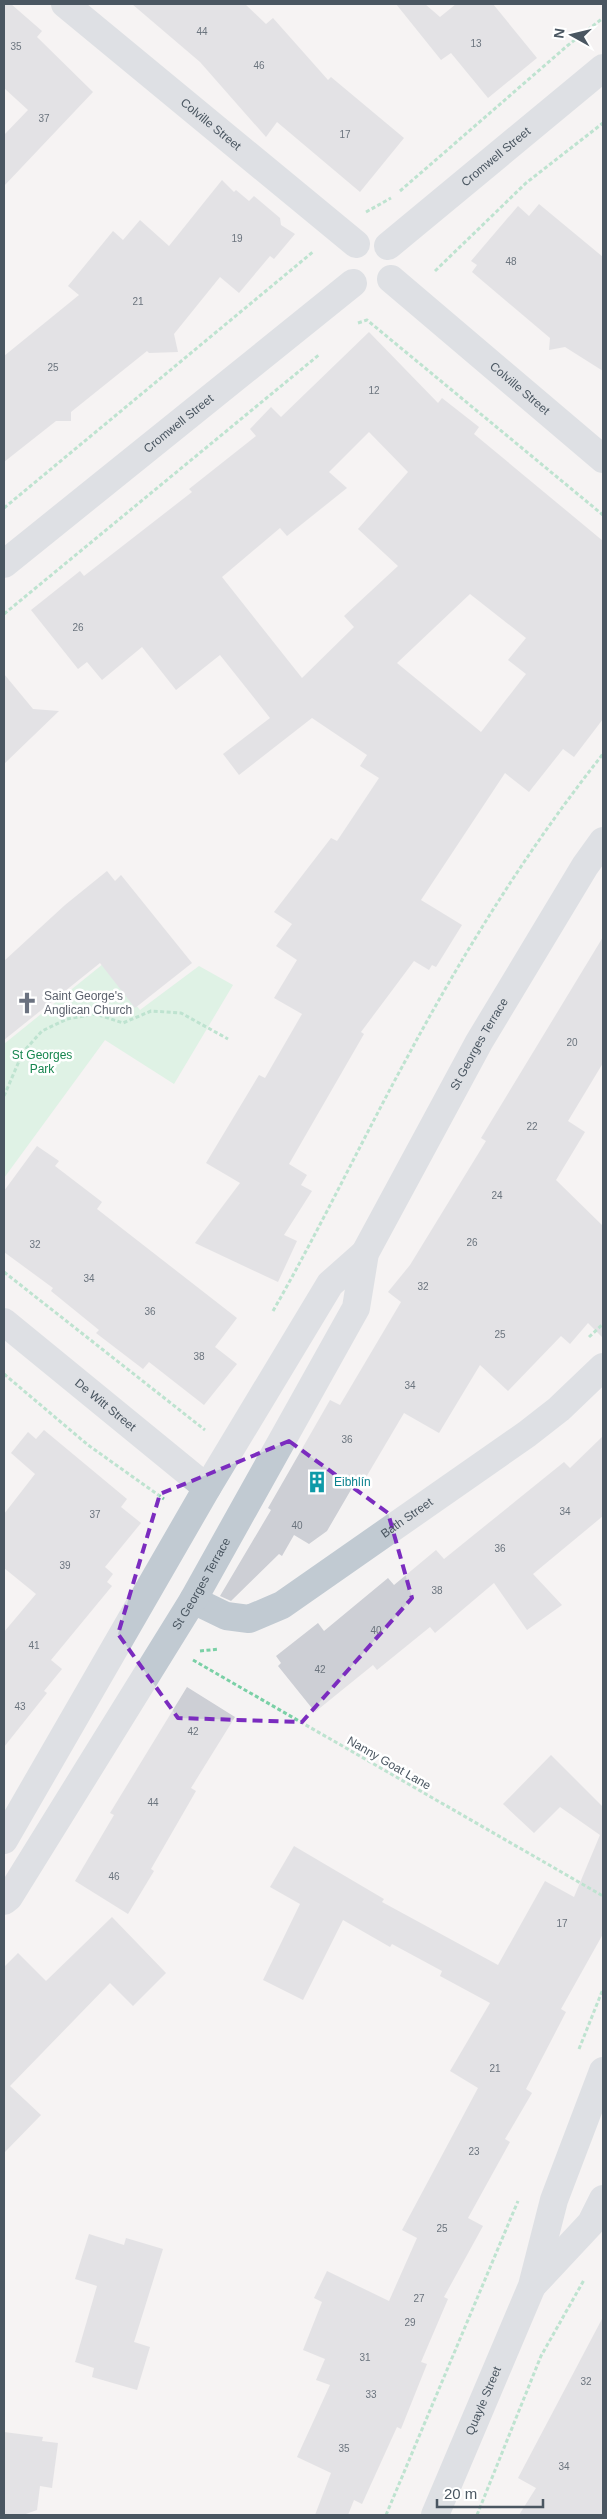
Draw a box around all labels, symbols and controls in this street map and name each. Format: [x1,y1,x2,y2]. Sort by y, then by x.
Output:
north arrow [547,10,597,60]
house number: 44 [196,26,208,37]
text: N [550,27,568,39]
house number: 13 [470,38,482,49]
house number: 35 [10,41,22,52]
house number: 46 [253,60,265,71]
street label: Colville Street [178,95,244,154]
house number: 37 [38,113,50,124]
street label: Cromwell Street [458,124,534,189]
house number: 17 [339,129,351,140]
house number: 19 [231,233,243,244]
house number: 48 [505,256,517,267]
house number: 21 [132,296,144,307]
street label: Colville Street [487,359,553,418]
house number: 25 [47,362,59,373]
house number: 12 [368,385,380,396]
street label: Cromwell Street [141,391,217,456]
house number: 26 [72,622,84,633]
place label: Saint George's Anglican Church [44,989,132,1017]
church icon: Saint George's Anglican Church [14,990,40,1016]
street label: St Georges Terrace [447,995,511,1093]
house number: 20 [566,1037,578,1048]
park label: St Georges Park [12,1048,72,1076]
house number: 22 [526,1121,538,1132]
house number: 24 [491,1190,503,1201]
house number: 26 [466,1237,478,1248]
house number: 32 [29,1239,41,1250]
house number: 34 [83,1273,95,1284]
house number: 32 [417,1281,429,1292]
house number: 36 [144,1306,156,1317]
house number: 25 [494,1329,506,1340]
house number: 38 [193,1351,205,1362]
street label: De Witt Street [72,1376,139,1434]
house number: 34 [404,1380,416,1391]
house number: 36 [341,1434,353,1445]
building icon: Eibhlín [304,1469,330,1495]
place label: Eibhlín [334,1475,371,1489]
street label: Bath Street [378,1495,436,1541]
house number: 34 [559,1506,571,1517]
house number: 37 [89,1509,101,1520]
house number: 40 [291,1520,303,1531]
street label: St Georges Terrace [169,1535,233,1632]
house number: 36 [494,1543,506,1554]
house number: 39 [59,1560,71,1571]
house number: 38 [431,1585,443,1596]
house number: 40 [370,1625,382,1636]
house number: 41 [28,1640,40,1651]
house number: 42 [314,1664,326,1675]
house number: 43 [14,1701,26,1712]
house number: 42 [187,1726,199,1737]
street label: Nanny Goat Lane [345,1733,434,1793]
house number: 44 [147,1797,159,1808]
house number: 46 [108,1871,120,1882]
house number: 17 [556,1918,568,1929]
house number: 21 [489,2063,501,2074]
house number: 23 [468,2146,480,2157]
house number: 25 [436,2223,448,2234]
house number: 27 [413,2293,425,2304]
house number: 29 [404,2317,416,2328]
house number: 31 [359,2352,371,2363]
street label: Quayle Street [463,2364,504,2437]
house number: 32 [580,2376,592,2387]
house number: 33 [365,2389,377,2400]
house number: 35 [338,2443,350,2454]
house number: 34 [558,2461,570,2472]
scale bar [437,2476,543,2508]
text: 20 m [444,2485,477,2502]

